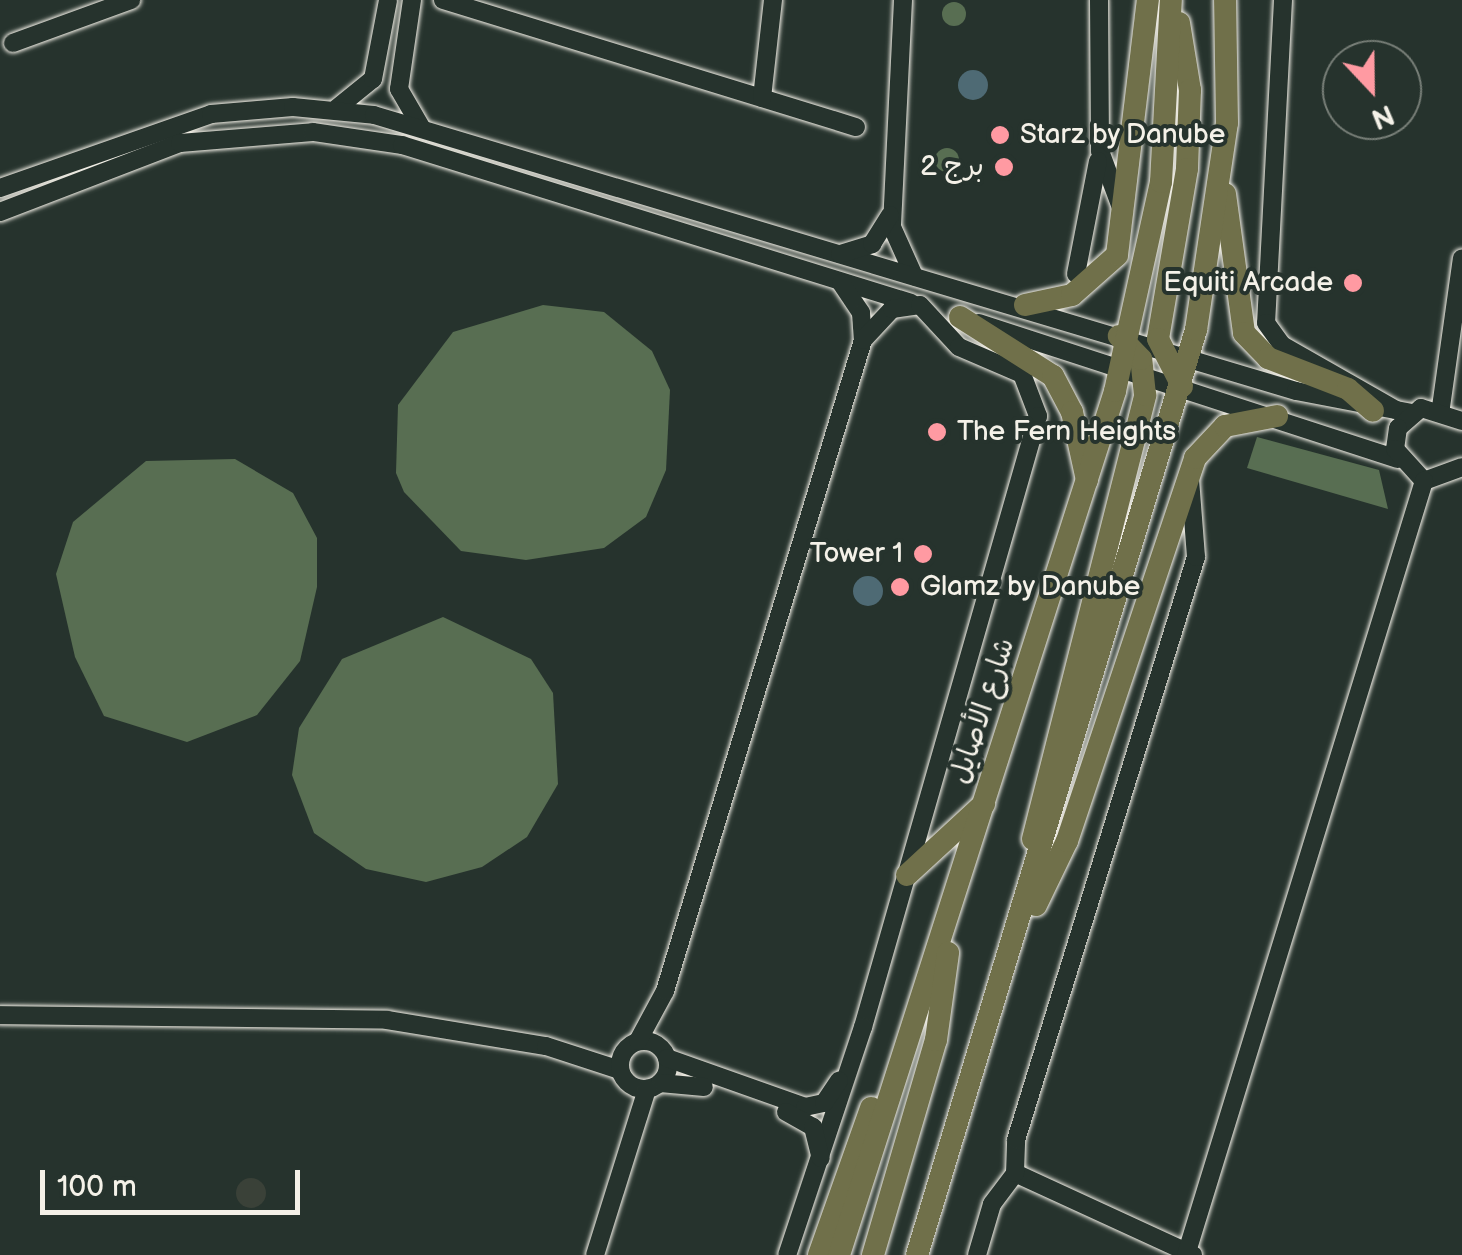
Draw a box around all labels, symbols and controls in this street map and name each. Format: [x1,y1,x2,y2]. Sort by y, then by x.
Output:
north arrow [1322,40,1422,140]
text: N [1367,97,1399,136]
place label: Starz by Danube [1020,118,1227,152]
marker: Starz by Danube [989,124,1011,146]
place label: برج 2 [920,150,984,184]
marker: برج 2 [993,156,1015,178]
place label: Equiti Arcade [1163,266,1333,300]
marker: Equiti Arcade [1342,272,1364,294]
place label: The Fern Heights [957,415,1176,449]
marker: The Fern Heights [926,421,948,443]
place label: Tower 1 [810,537,903,571]
marker: Tower 1 [912,543,934,565]
place label: Glamz by Danube [920,570,1142,604]
marker: Glamz by Danube [889,576,911,598]
street label: شارع الأصايل [944,634,1022,788]
scale bar [45,1150,305,1212]
text: 100 m [57,1169,137,1205]

